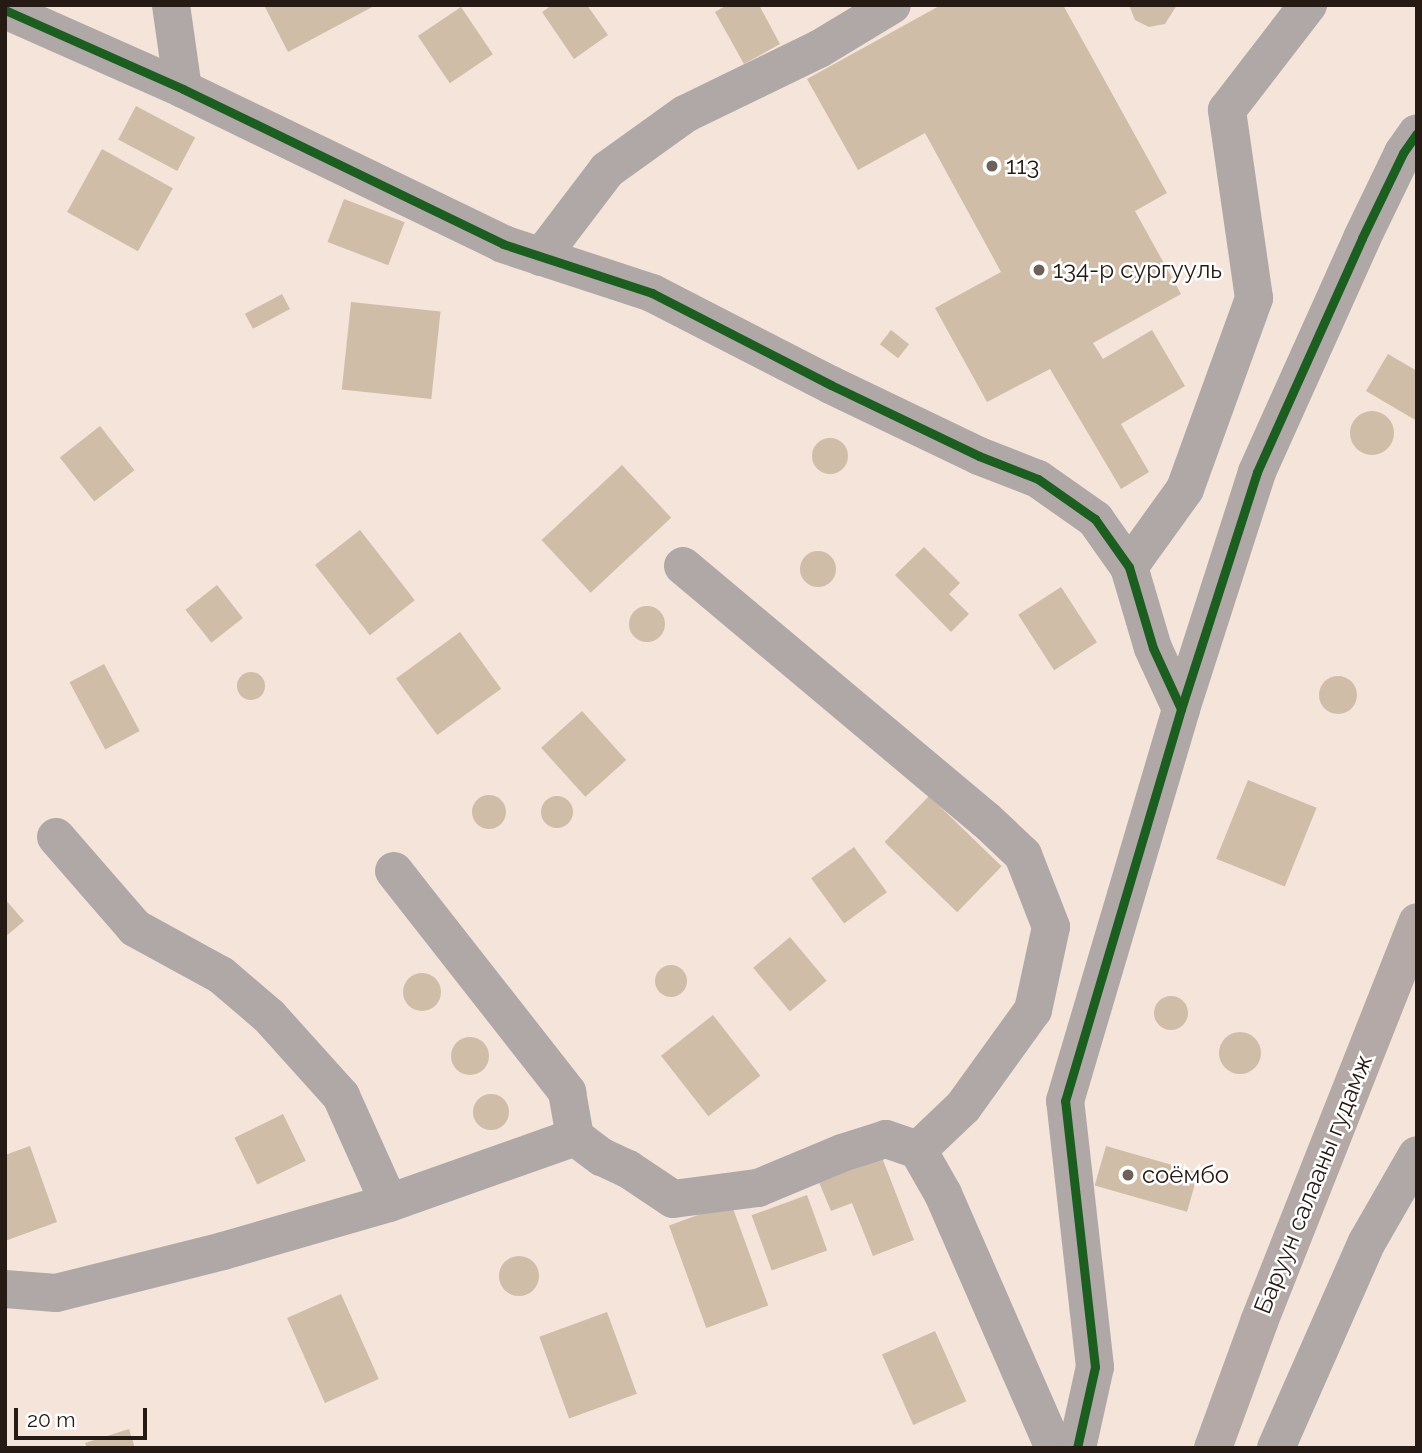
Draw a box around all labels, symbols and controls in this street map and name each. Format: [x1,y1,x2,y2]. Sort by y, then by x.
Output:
place label: 113 [1006,152,1039,180]
marker: 113 [984,158,1000,174]
place label: 134-р сургууль [1053,256,1222,284]
marker: 134-р сургууль [1031,262,1047,278]
street label: Баруун салааны гудамж [1248,1050,1378,1318]
place label: соёмбо [1142,1161,1229,1189]
marker: соёмбо [1120,1167,1136,1183]
scale bar [18,1394,150,1438]
text: 20 m [27,1407,75,1432]

